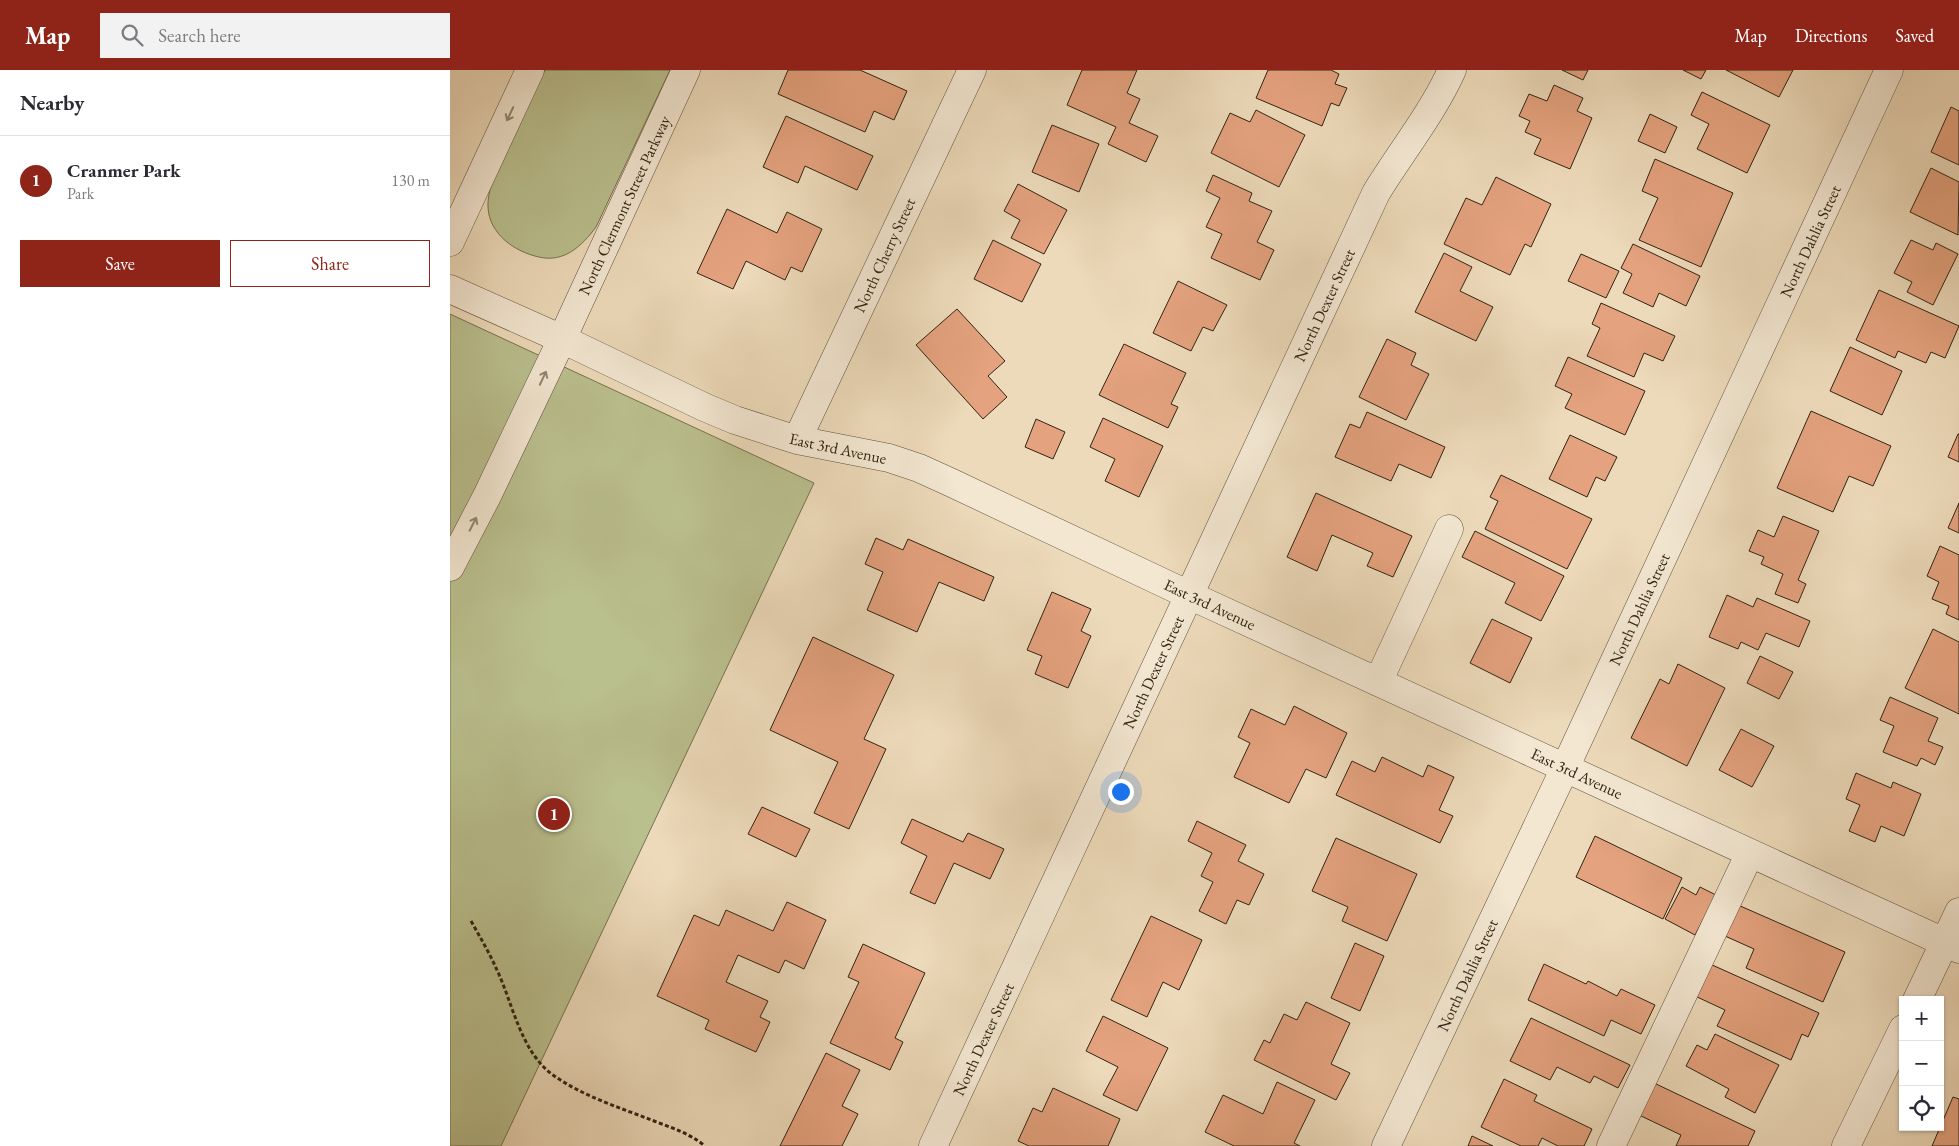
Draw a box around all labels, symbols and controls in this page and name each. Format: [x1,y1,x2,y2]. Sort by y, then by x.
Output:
search box [100,13,450,58]
text: Map [25,20,70,51]
icon: search [118,21,146,49]
text: Search here [158,23,241,48]
text: Map [1735,24,1767,47]
text: Directions [1795,24,1867,47]
text: Saved [1895,24,1934,47]
text: Nearby [20,89,84,116]
one-way arrow [504,106,514,121]
street label: North Clermont Street Parkway [574,111,676,298]
text: Cranmer Park [67,158,181,183]
text: 1 [32,170,40,191]
text: 130 m [391,170,430,191]
street label: North Dahlia Street [1775,182,1846,301]
text: Park [67,183,94,204]
street label: North Cherry Street [849,194,920,316]
button: Save [20,240,220,287]
button: Share [230,240,430,287]
street label: North Dexter Street [1289,245,1360,365]
one-way arrow [539,371,549,386]
street label: East 3rd Avenue [787,428,888,469]
one-way arrow [469,517,478,532]
street label: North Dahlia Street [1604,550,1675,669]
street label: East 3rd Avenue [1161,574,1259,635]
street label: North Dexter Street [1118,612,1189,732]
street label: East 3rd Avenue [1528,743,1626,804]
your location [1108,779,1134,805]
pin: 1 [538,795,570,833]
street label: North Dahlia Street [1432,916,1503,1035]
street label: North Dexter Street [948,979,1019,1099]
map controls [1899,996,1944,1131]
button: + [1899,996,1944,1041]
button: − [1899,1041,1944,1086]
button: locate [1899,1086,1944,1131]

